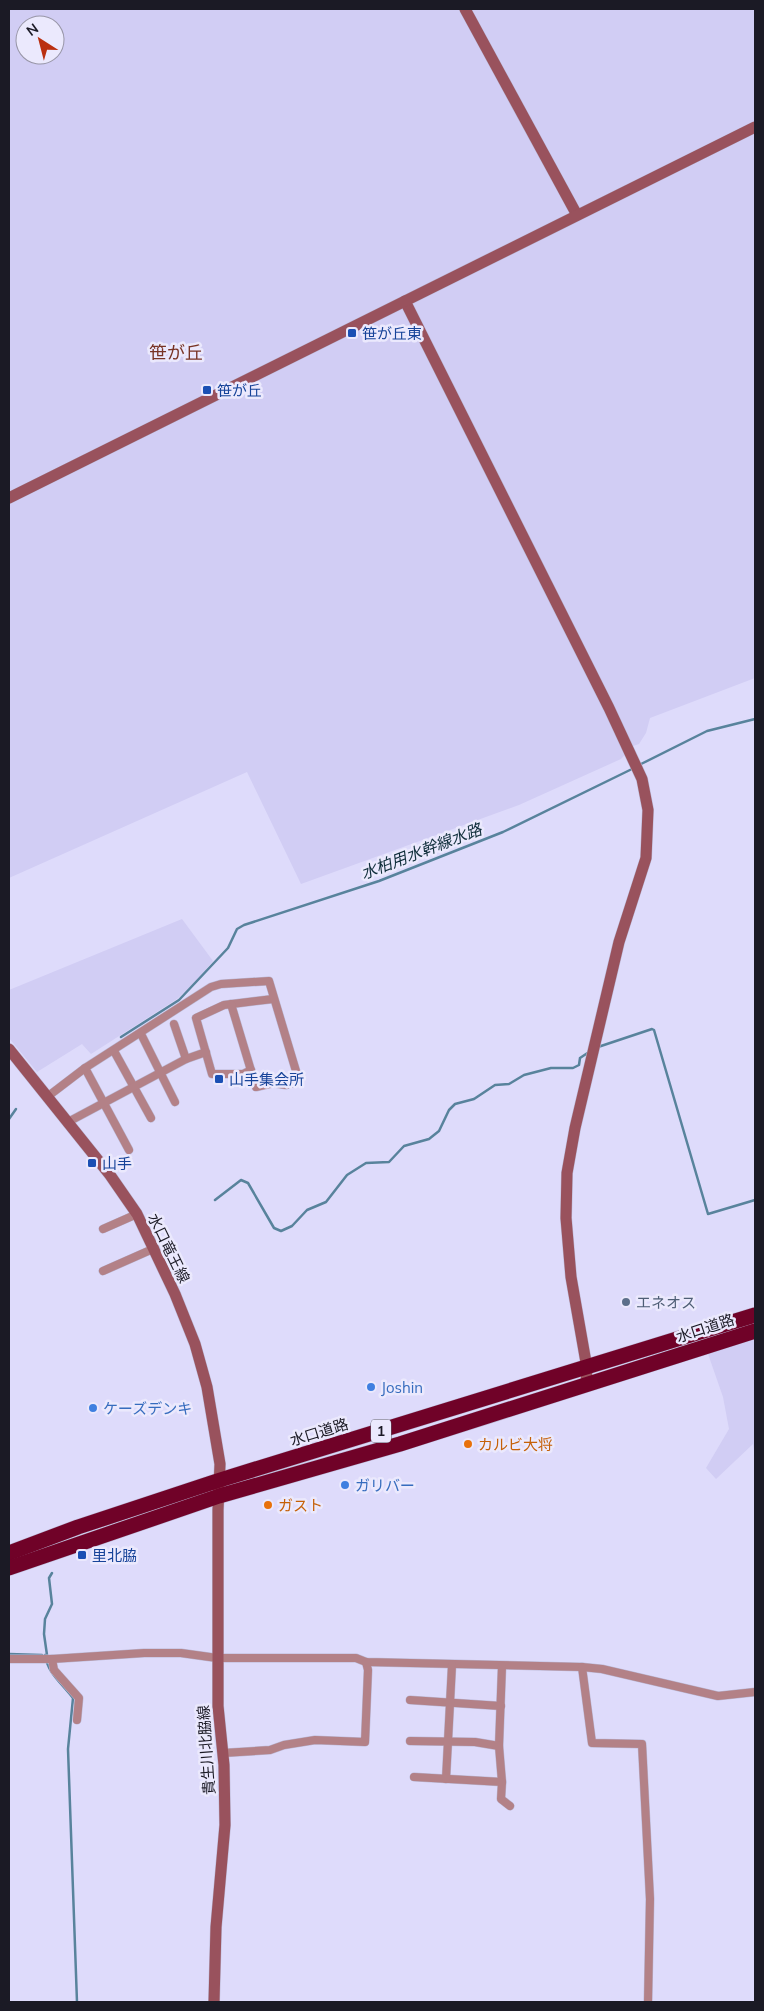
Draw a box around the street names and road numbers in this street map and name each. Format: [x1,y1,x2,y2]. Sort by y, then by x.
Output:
street label: 水口竜王線 [144,1210,194,1286]
street label: 水口道路 [674,1310,736,1346]
street label: 水口道路 [288,1414,350,1450]
road number: 1 [371,1420,391,1442]
street label: 貴生川北脇線 [193,1704,219,1796]

